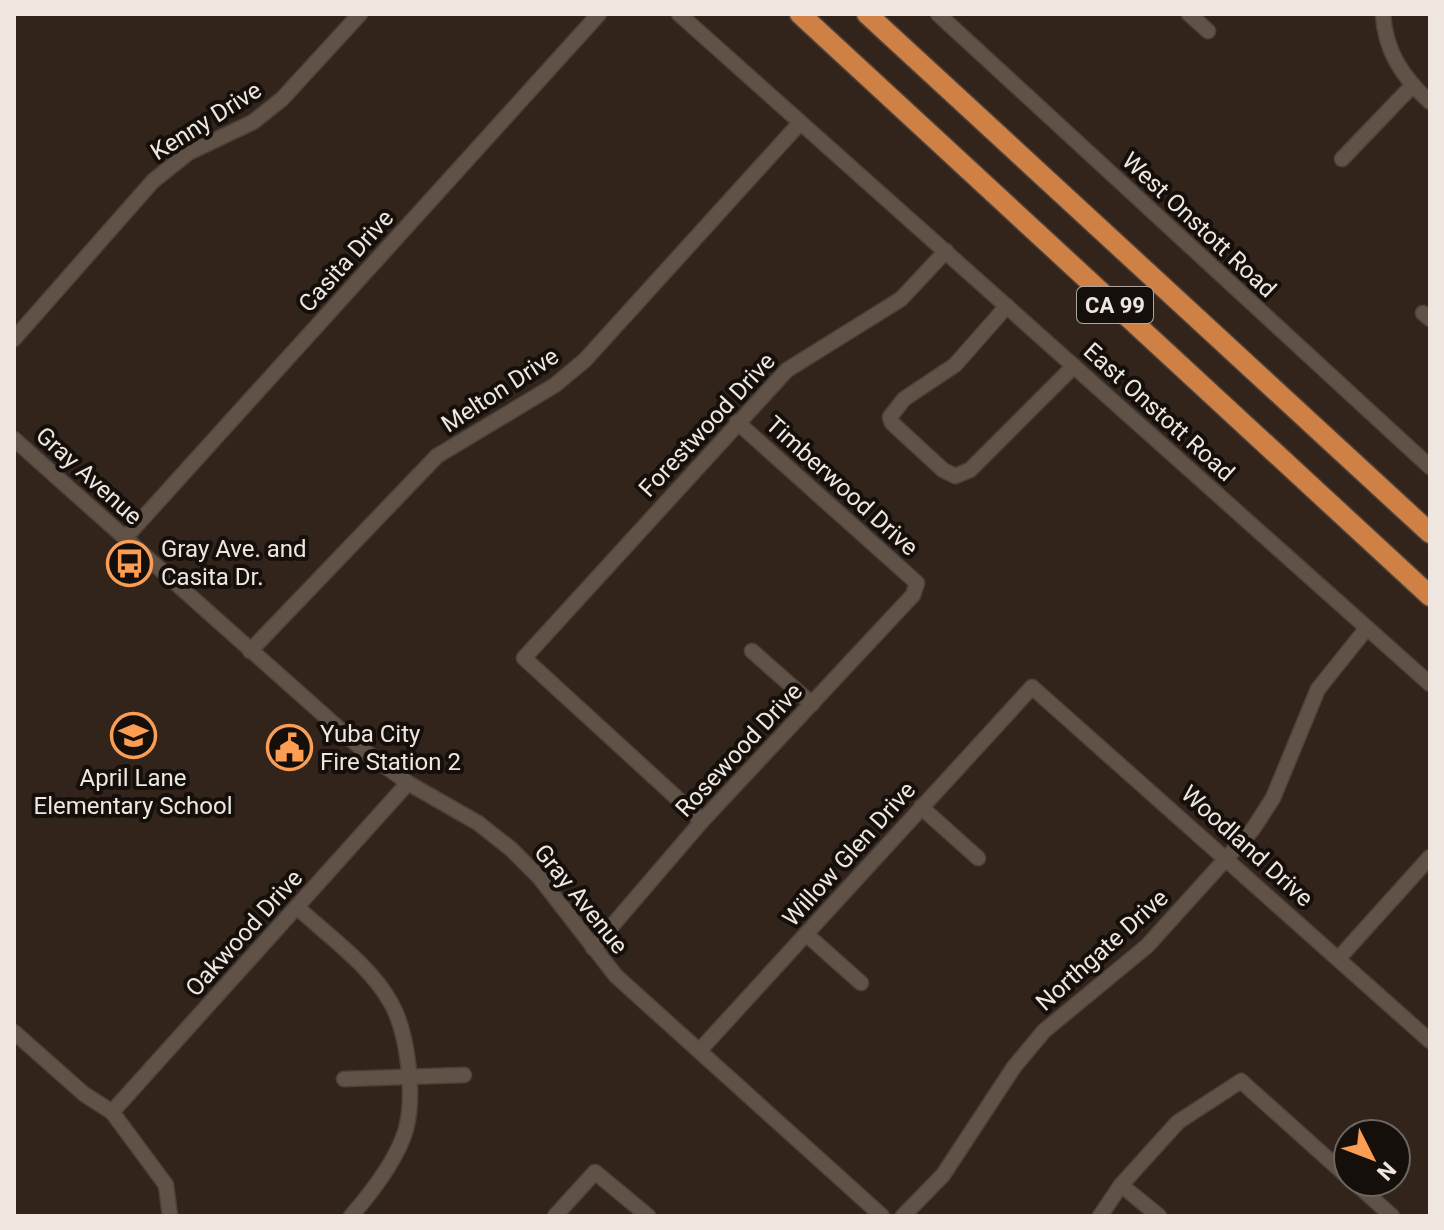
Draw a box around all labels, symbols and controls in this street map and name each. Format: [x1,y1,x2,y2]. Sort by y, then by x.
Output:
street label: Kenny Drive [145,76,267,166]
street label: West Onstott Road [1116,147,1282,303]
street label: Casita Drive [293,204,399,318]
road number: CA 99 [1077,287,1153,323]
street label: East Onstott Road [1078,337,1240,487]
street label: Melton Drive [436,342,564,438]
street label: Forestwood Drive [633,347,781,503]
street label: Timberwood Drive [760,411,924,561]
street label: Gray Avenue [30,421,148,531]
place label: Gray Ave. and Casita Dr. [161,535,307,591]
bus stop icon: Gray Ave. and Casita Dr. [106,539,154,587]
street label: Rosewood Drive [670,677,808,823]
school or university icon: April Lane Elementary School [109,712,157,760]
place label: Yuba City Fire Station 2 [320,720,461,776]
public building icon: Yuba City Fire Station 2 [265,724,313,772]
place label: April Lane Elementary School [33,764,233,820]
street label: Willow Glen Drive [777,776,921,932]
street label: Woodland Drive [1175,780,1319,912]
street label: Gray Avenue [528,839,634,959]
street label: Oakwood Drive [180,864,308,1002]
street label: Northgate Drive [1030,884,1174,1016]
north arrow [1332,1118,1412,1198]
text: N [1372,1157,1401,1185]

